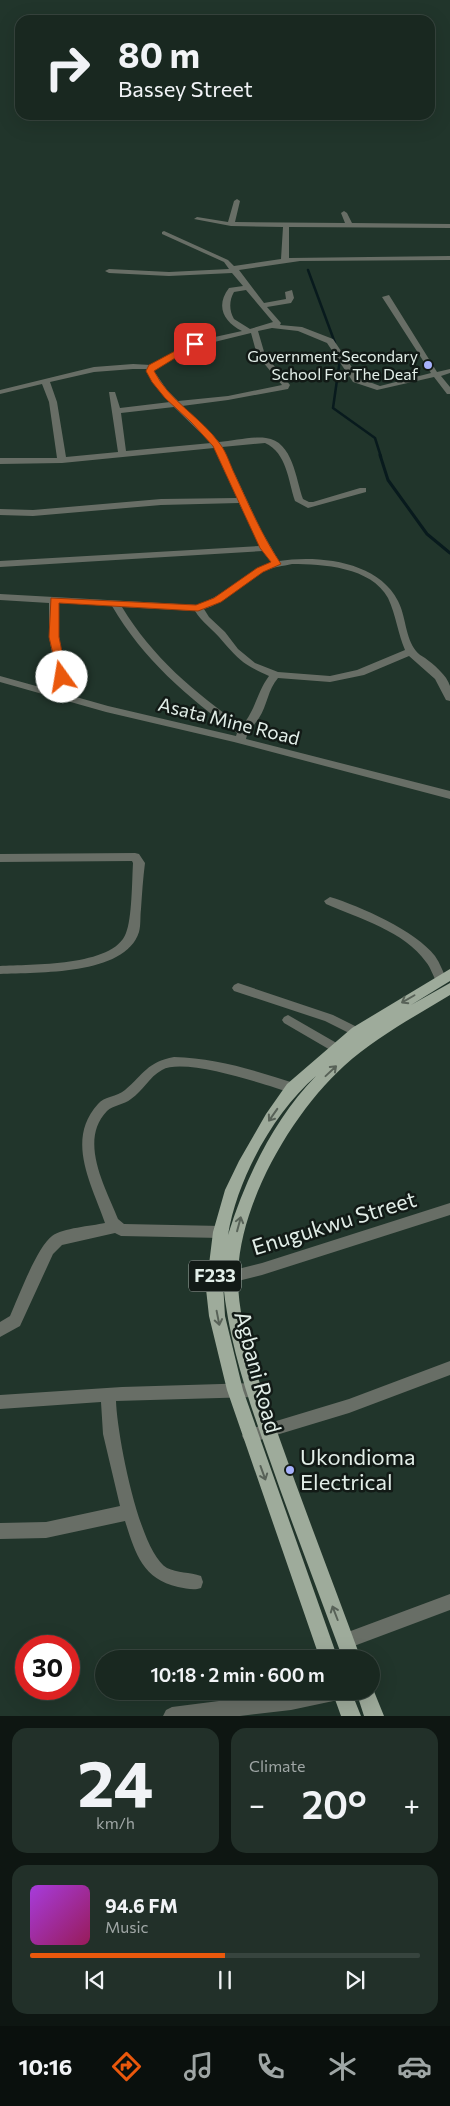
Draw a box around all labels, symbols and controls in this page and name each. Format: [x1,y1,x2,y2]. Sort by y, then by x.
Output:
text: 80 m [118,32,200,75]
icon: right [35,35,100,100]
text: Bassey Street [118,75,253,102]
pin [174,323,216,365]
icon: arrive [181,330,209,358]
place label: Government Secondary School For The Deaf [247,346,419,383]
marker: Government Secondary School For The Deaf [422,359,434,371]
position arrow [35,650,87,702]
street label: Asata Mine Road [156,692,302,749]
one-way arrow [402,995,416,1005]
one-way arrow [324,1065,337,1077]
one-way arrow [268,1108,278,1122]
street label: Enugukwu Street [248,1185,419,1260]
one-way arrow [235,1216,245,1232]
road number: F233 [189,1260,241,1292]
street label: Agbani Road [229,1308,288,1436]
one-way arrow [214,1309,224,1325]
place label: Ukondioma Electrical [300,1443,415,1495]
marker: Ukondioma Electrical [284,1464,296,1476]
one-way arrow [259,1465,268,1481]
one-way arrow [330,1606,339,1621]
speed limit sign: 30 [15,1635,80,1700]
text: 10:18 · 2 min · 600 m [150,1663,325,1686]
text: 24 [78,1741,153,1820]
text: Climate [249,1756,305,1775]
text: 20° [302,1780,367,1827]
text: − [249,1787,265,1821]
text: + [404,1787,420,1821]
text: km/h [96,1813,135,1832]
text: 94.6 FM [105,1894,178,1917]
text: Music [105,1917,149,1936]
icon: previous [81,1966,109,1994]
icon: pause [211,1966,239,1994]
icon: next [341,1966,369,1994]
icon: directions [109,2049,144,2084]
icon: music [181,2049,216,2084]
icon: phone [253,2049,288,2084]
icon: climate [325,2049,360,2084]
icon: car [397,2049,432,2084]
text: 10:16 [18,2053,72,2080]

